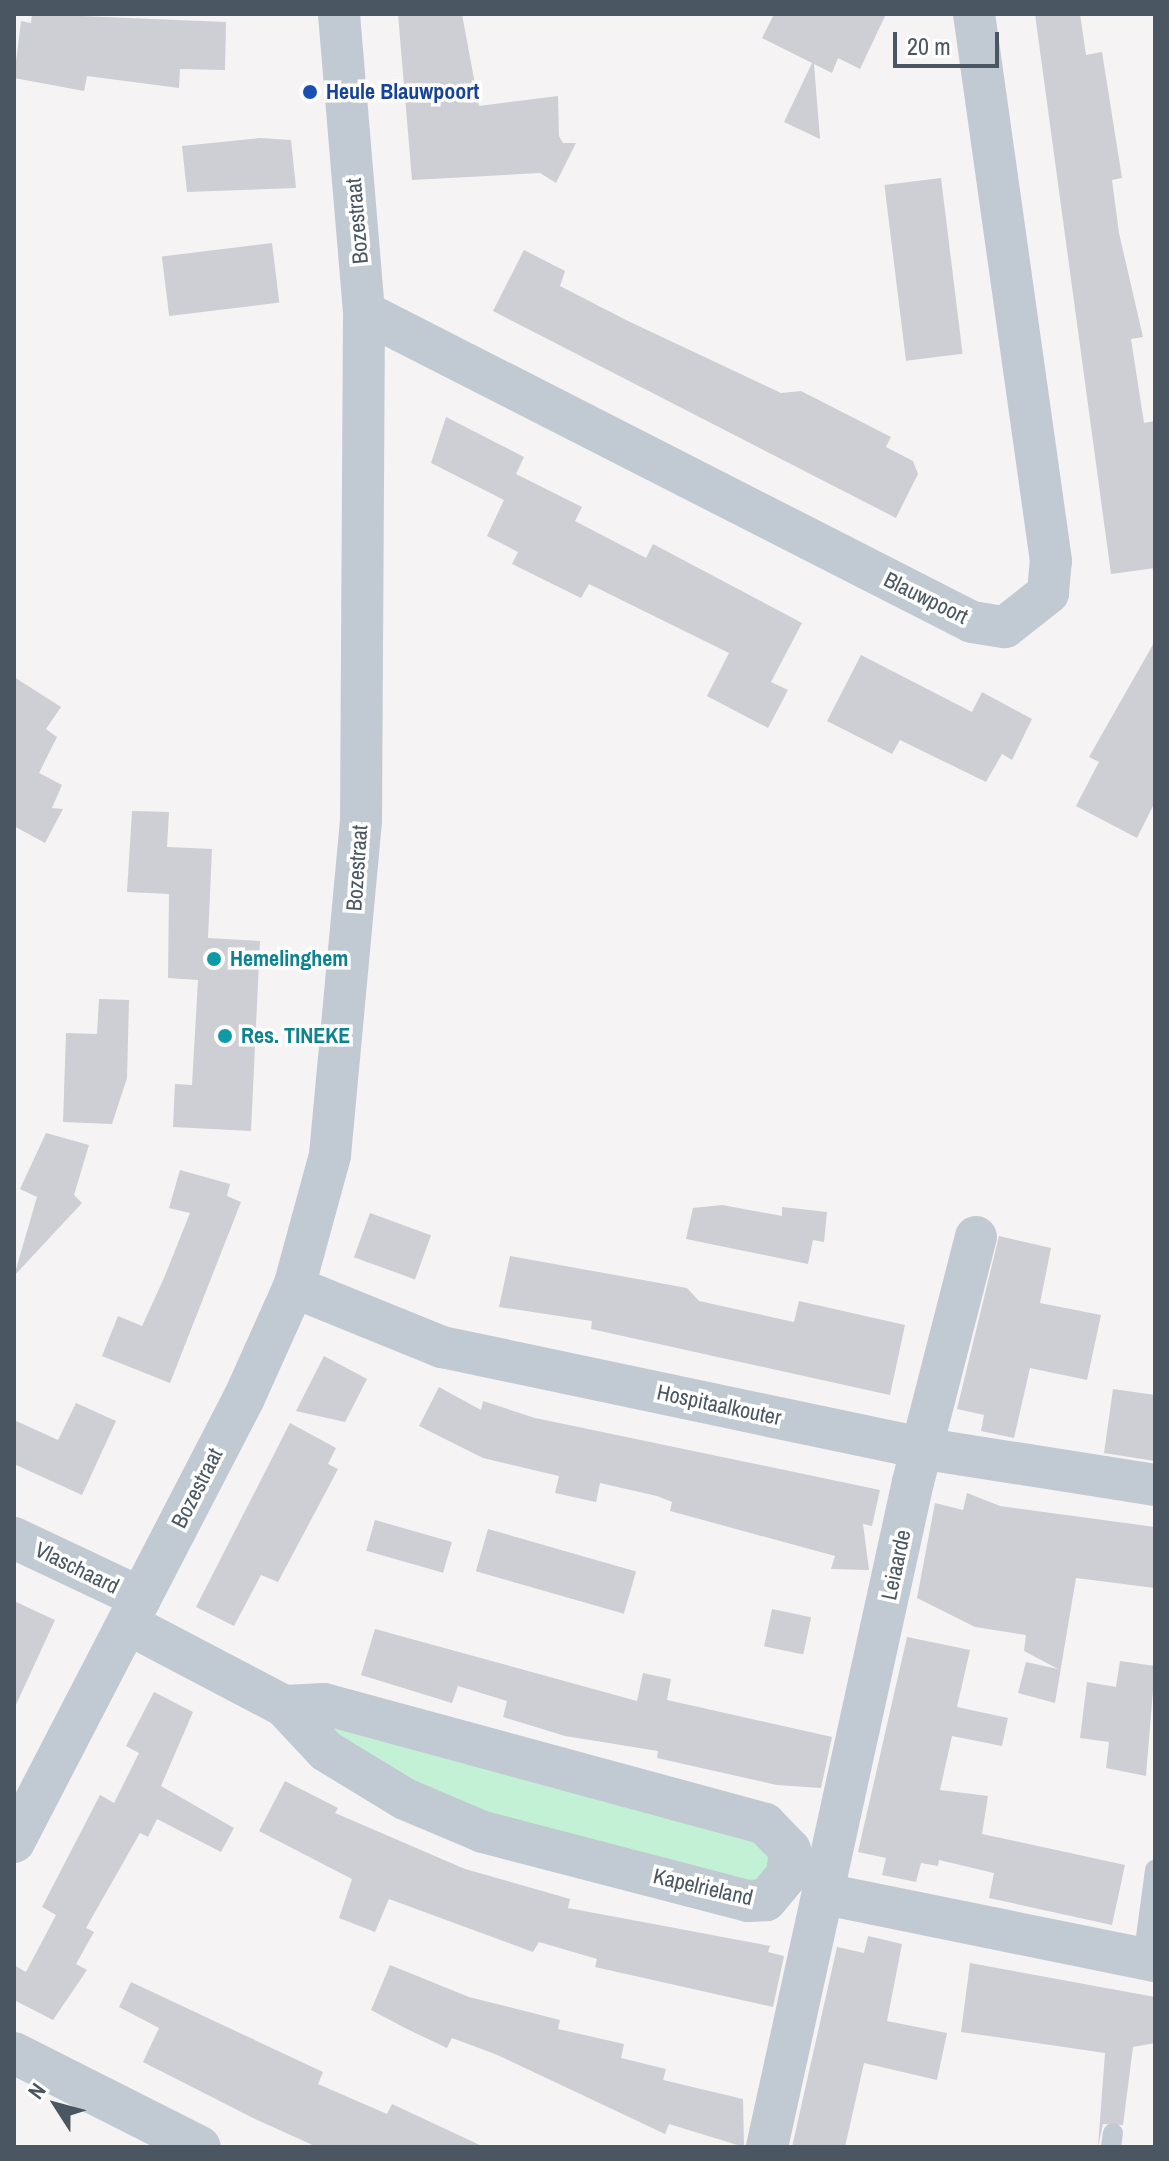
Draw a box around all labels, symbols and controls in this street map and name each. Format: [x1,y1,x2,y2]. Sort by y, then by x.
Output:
scale bar [897,16,1003,66]
text: 20 m [907,30,951,62]
place label: Heule Blauwpoort [326,79,479,105]
marker: Heule Blauwpoort [301,83,319,101]
street label: Bozestraat [340,177,374,265]
street label: Blauwpoort [880,566,972,630]
street label: Bozestraat [341,824,373,912]
place label: Hemelinghem [230,946,348,972]
marker: Hemelinghem [205,950,223,968]
place label: Res. TINEKE [241,1023,350,1049]
marker: Res. TINEKE [216,1027,234,1045]
street label: Hospitaalkouter [654,1379,784,1431]
street label: Bozestraat [166,1444,228,1532]
street label: Leiaarde [876,1527,916,1603]
street label: Vlaschaard [31,1536,123,1600]
street label: Kapelrieland [651,1863,755,1911]
north arrow [16,2065,96,2145]
text: N [21,2077,53,2105]

